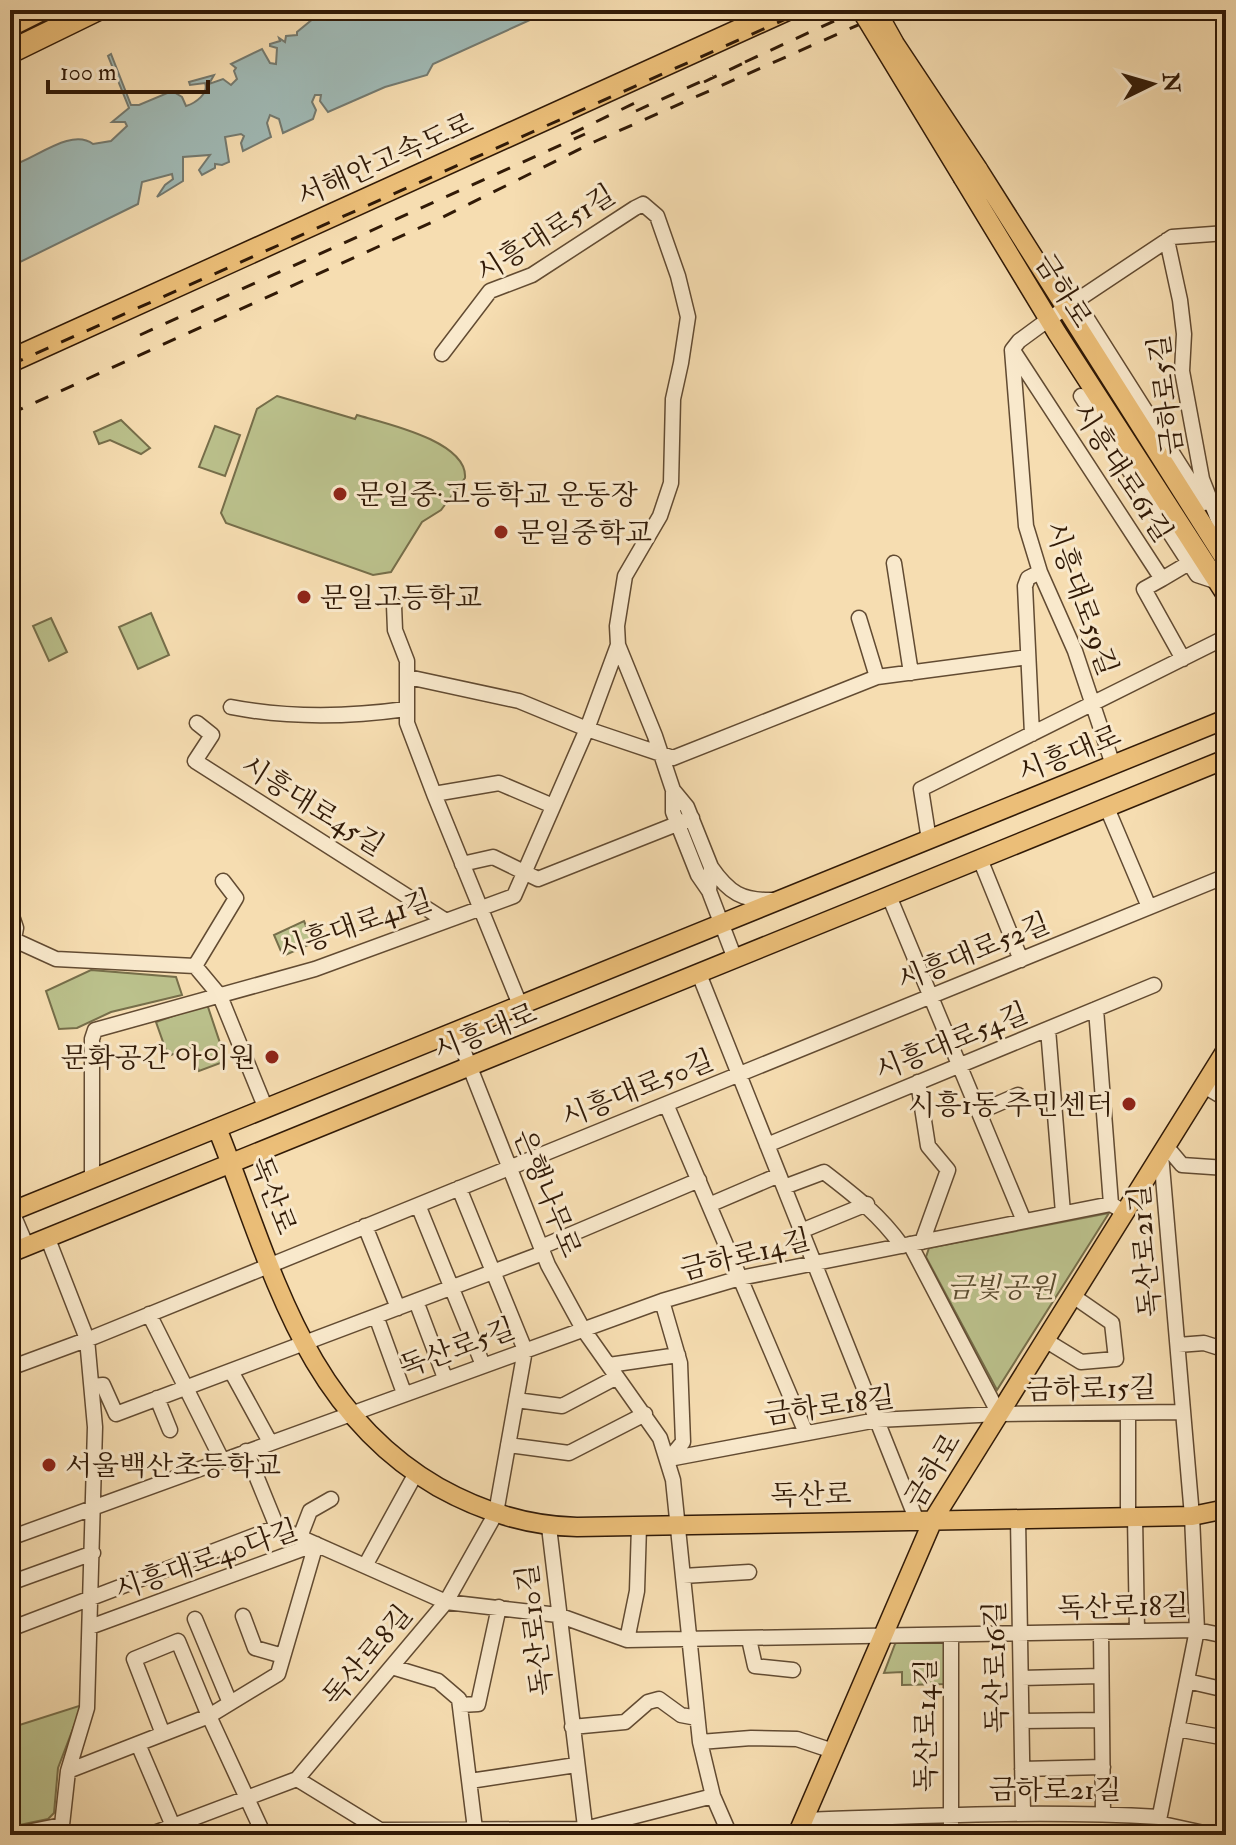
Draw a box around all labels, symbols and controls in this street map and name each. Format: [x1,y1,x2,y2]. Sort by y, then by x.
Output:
scale bar [48,44,208,94]
north arrow [1112,44,1192,124]
text: 100 m [60,57,117,88]
text: N [1156,70,1186,94]
street label: 서해안고속도로 [292,106,479,215]
street label: 시흥대로51길 [470,178,622,291]
street label: 금하로 [1026,247,1099,334]
street label: 금하로5길 [1142,333,1191,457]
street label: 시흥대로61길 [1064,397,1180,549]
place label: 문일중·고등학교 운동장 [356,478,638,513]
marker: 문일중·고등학교 운동장 [331,485,349,503]
place label: 문일중학교 [517,516,652,551]
street label: 시흥대로59길 [1036,516,1125,681]
marker: 문일중학교 [492,523,510,541]
place label: 문일고등학교 [320,581,482,616]
marker: 문일고등학교 [295,588,313,606]
street label: 시흥대로 [1013,718,1126,791]
street label: 시흥대로45길 [234,748,390,864]
street label: 시흥대로41길 [274,883,437,968]
street label: 시흥대로52길 [892,906,1055,999]
street label: 시흥대로 [429,996,542,1069]
street label: 시흥대로54길 [870,996,1033,1089]
place label: 문화공간 아이원 [61,1041,256,1076]
street label: 시흥대로50길 [556,1043,719,1136]
marker: 문화공간 아이원 [263,1048,281,1066]
place label: 시흥1동 주민센터 [908,1088,1113,1123]
marker: 시흥1동 주민센터 [1120,1095,1138,1113]
street label: 은행나무로 [505,1124,588,1263]
street label: 독산로 [242,1151,303,1240]
street label: 독산로21길 [1122,1183,1169,1318]
street label: 금하로14길 [676,1222,814,1289]
park label: 금빛공원 [947,1271,1057,1306]
street label: 독산로5길 [395,1311,520,1385]
street label: 금하로15길 [1026,1371,1157,1408]
street label: 금하로18길 [762,1380,897,1433]
street label: 금하로 [897,1427,969,1515]
place label: 서울백산초등학교 [65,1449,281,1484]
marker: 서울백산초등학교 [40,1456,58,1474]
street label: 독산로 [770,1477,852,1514]
street label: 시흥대로40다길 [110,1513,303,1608]
street label: 독산로10길 [510,1562,561,1698]
street label: 독산로18길 [1057,1589,1189,1626]
street label: 독산로8길 [316,1598,421,1714]
street label: 독산로16길 [978,1601,1015,1733]
street label: 독산로14길 [909,1658,944,1792]
street label: 금하로21길 [989,1773,1121,1808]

